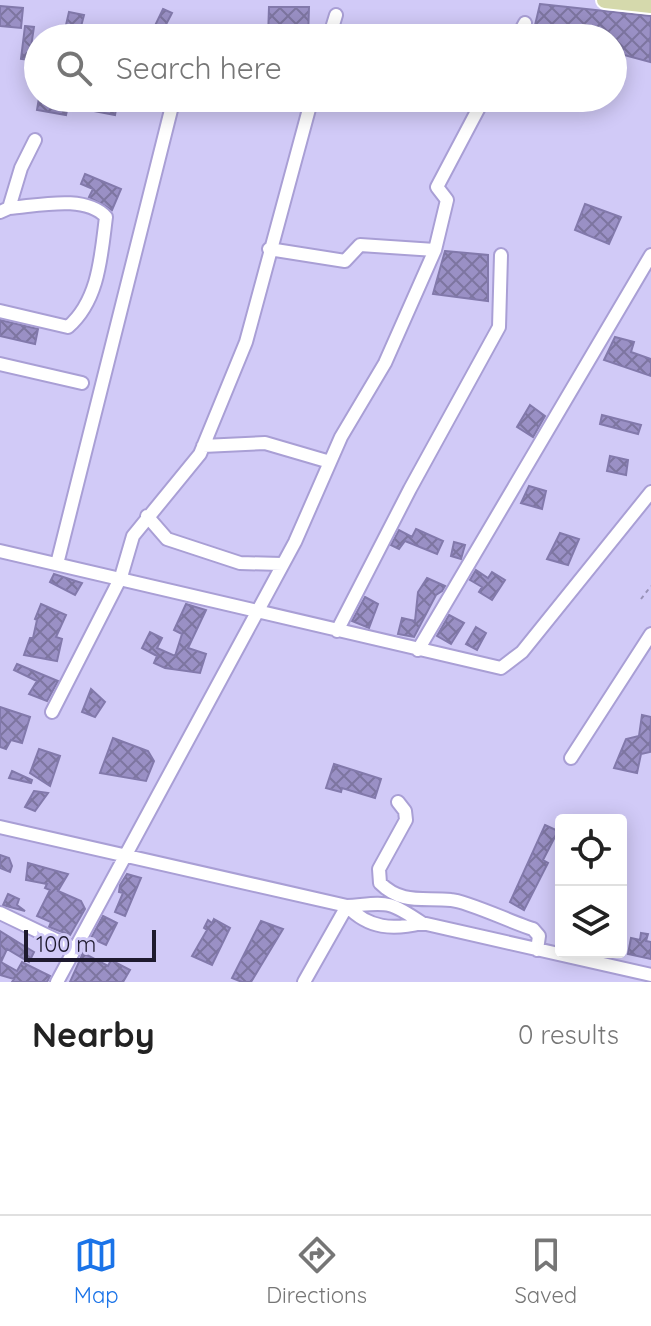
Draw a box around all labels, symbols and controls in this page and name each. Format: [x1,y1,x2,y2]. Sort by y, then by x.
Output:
search box [24,24,627,112]
icon: search [52,46,96,90]
text: Search here [116,49,282,87]
map controls [555,814,627,958]
button: locate [555,814,627,886]
button: layers [555,886,627,958]
scale bar [24,926,156,962]
text: 100 m [36,930,96,958]
text: Nearby [32,1013,155,1056]
text: 0 results [518,1018,619,1051]
tab: Map [74,1233,119,1309]
tab: Directions [266,1233,367,1309]
tab: Saved [514,1233,577,1309]

